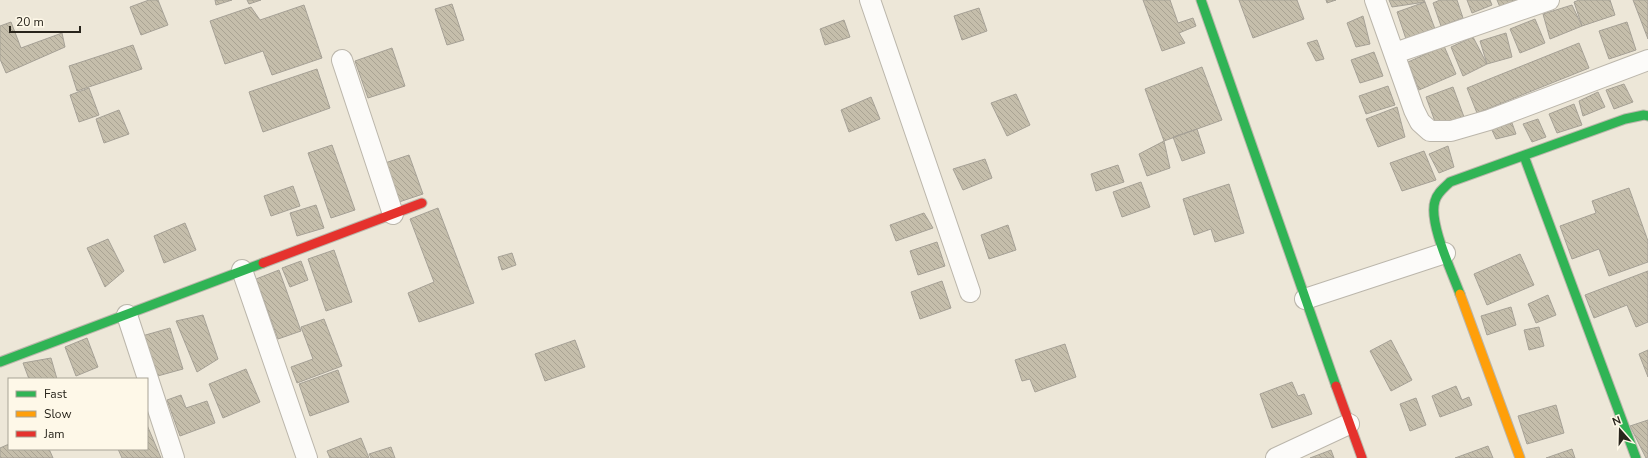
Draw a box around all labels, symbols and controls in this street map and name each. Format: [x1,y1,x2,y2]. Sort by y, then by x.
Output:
scale bar [10,8,80,34]
text: 20 m [16,14,44,30]
legend [8,378,148,450]
text: Fast [44,386,67,402]
text: Slow [44,406,72,422]
north arrow [1600,410,1640,450]
text: N [1610,413,1623,430]
text: Jam [43,426,65,442]

